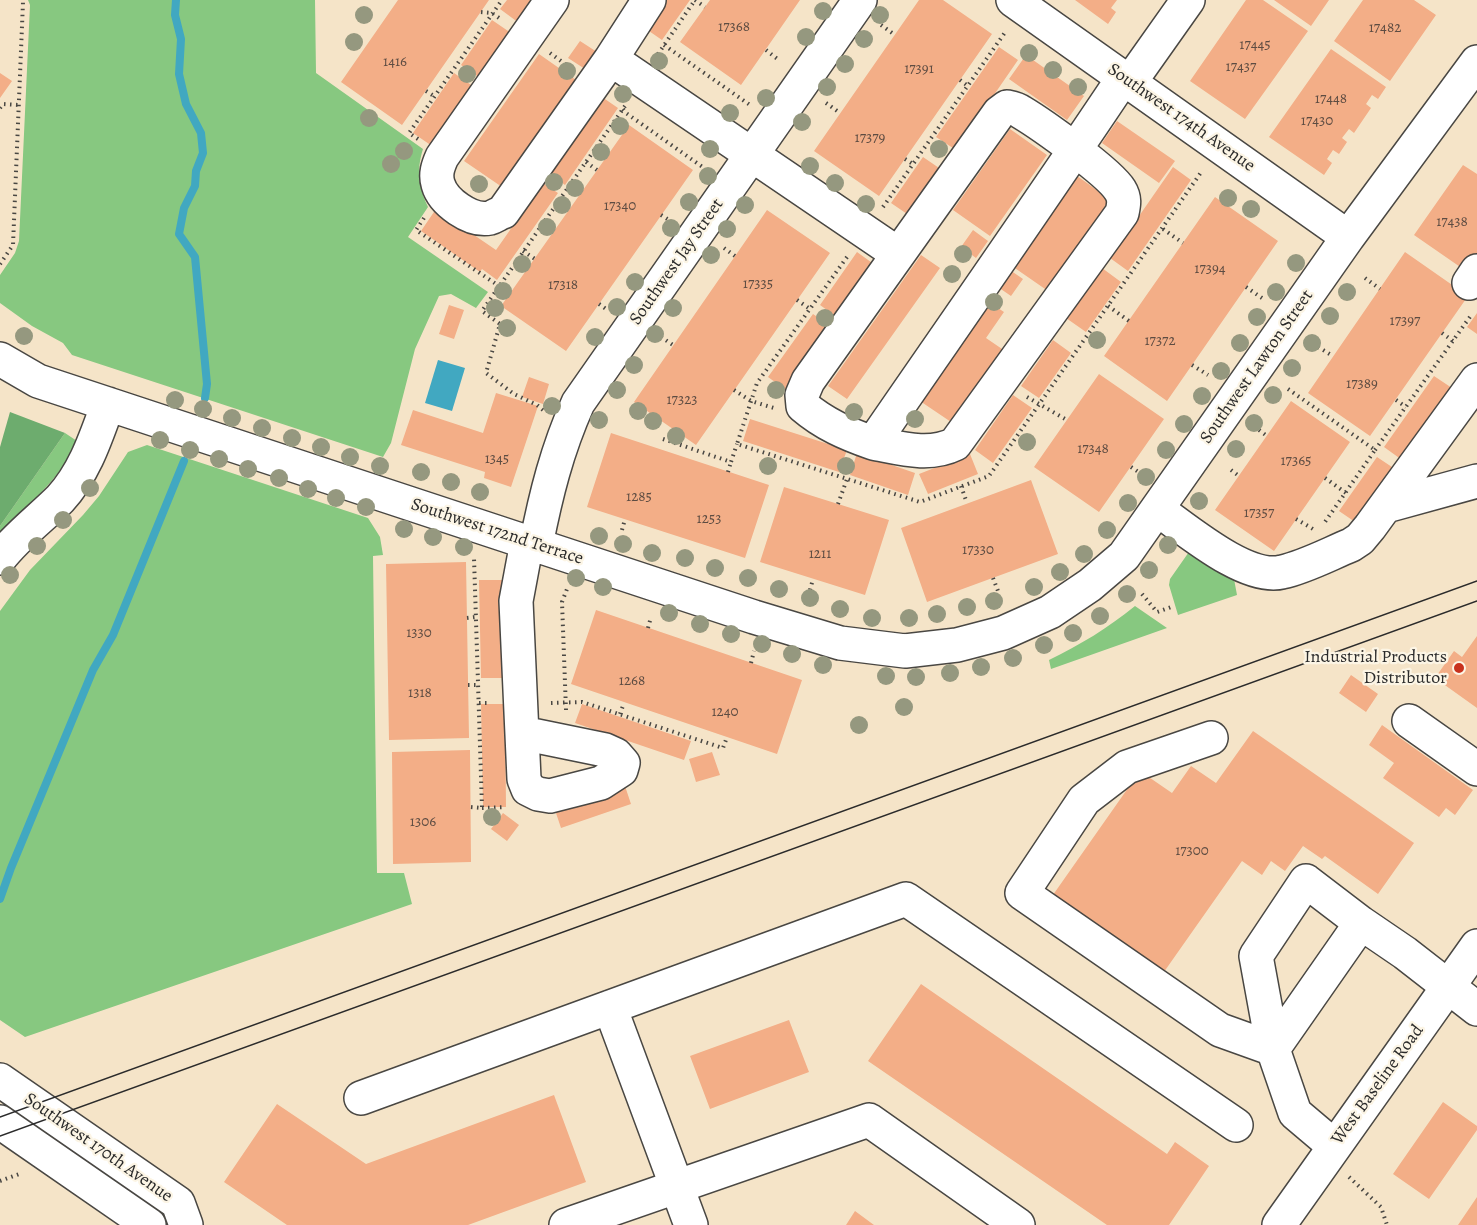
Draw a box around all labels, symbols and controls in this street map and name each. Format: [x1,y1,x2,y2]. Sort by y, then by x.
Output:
house number: 17368 [718,18,750,36]
house number: 17482 [1369,19,1401,37]
house number: 17445 [1239,36,1271,54]
house number: 1416 [383,53,407,71]
house number: 17437 [1226,58,1256,76]
street label: Southwest 174th Avenue [1103,59,1259,177]
house number: 17391 [904,60,934,78]
house number: 17448 [1315,90,1347,108]
house number: 17430 [1301,112,1333,130]
house number: 17379 [855,129,885,147]
street label: Southwest Jay Street [625,195,729,329]
house number: 17340 [604,197,636,215]
house number: 17438 [1436,213,1468,231]
house number: 17394 [1194,260,1226,278]
house number: 17335 [743,275,773,293]
house number: 17318 [548,276,578,294]
street label: Southwest Lawton Street [1196,286,1318,448]
house number: 17397 [1390,312,1420,330]
house number: 17372 [1144,332,1176,350]
house number: 17389 [1346,375,1378,393]
house number: 17323 [666,391,698,409]
house number: 17348 [1077,440,1109,458]
house number: 1345 [485,450,509,468]
house number: 17365 [1280,452,1312,470]
house number: 1285 [626,488,652,506]
street label: Southwest 172nd Terrace [408,494,586,570]
house number: 17357 [1244,504,1274,522]
house number: 1253 [697,510,721,528]
house number: 17330 [962,541,994,559]
house number: 1211 [809,545,831,563]
house number: 1330 [406,624,432,642]
place label: Industrial Products Distributor [1304,647,1447,690]
marker: Industrial Products Distributor [1452,661,1466,675]
house number: 1268 [619,672,645,690]
house number: 1318 [408,684,432,702]
house number: 1240 [711,703,739,721]
house number: 1306 [410,813,436,831]
house number: 17300 [1175,842,1209,860]
street label: West Baseline Road [1327,1021,1429,1149]
street label: Southwest 170th Avenue [20,1089,176,1207]

